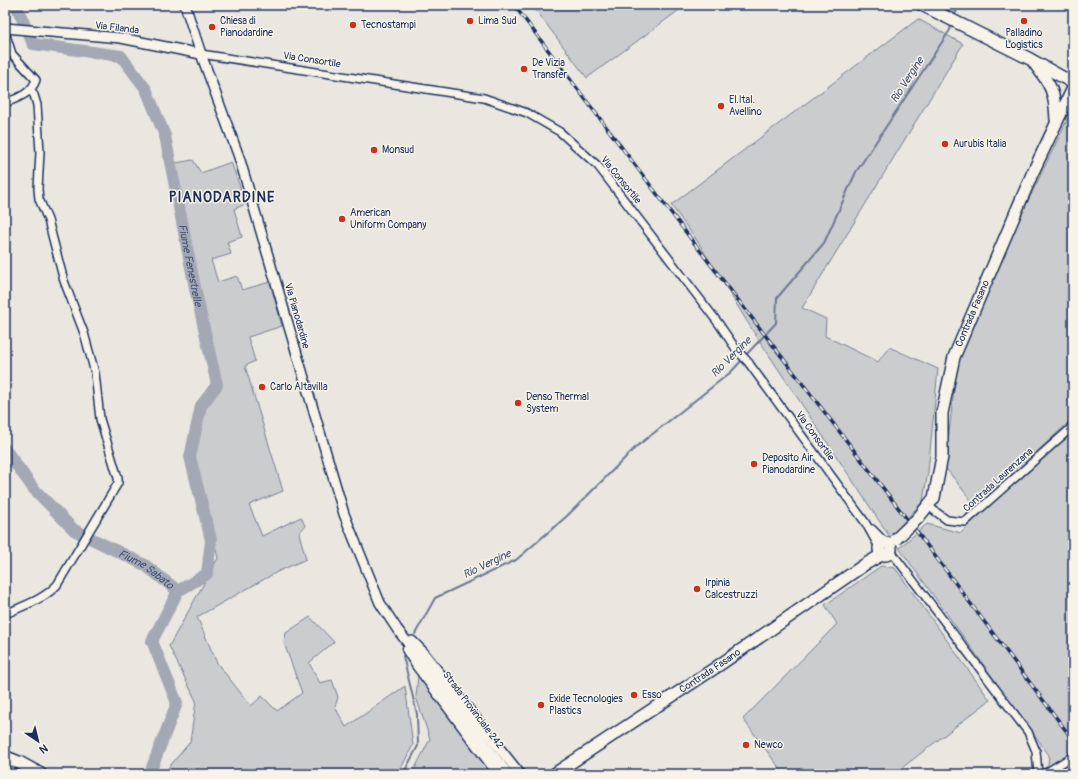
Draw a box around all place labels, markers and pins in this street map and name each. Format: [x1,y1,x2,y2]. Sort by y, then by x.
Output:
place label: Chiesa di Pianodardine [220,15,273,39]
place label: Lima Sud [478,15,517,27]
marker: Lima Sud [465,16,475,26]
marker: Palladino Logistics [1019,16,1029,26]
place label: Tecnostampi [361,19,416,31]
marker: Tecnostampi [348,20,358,30]
marker: Chiesa di Pianodardine [207,22,217,32]
place label: Palladino Logistics [1005,27,1043,51]
place label: De Vizia Transfer [532,57,567,81]
marker: De Vizia Transfer [519,64,529,74]
place label: El.Ital. Avellino [729,94,763,118]
marker: El.Ital. Avellino [716,101,726,111]
place label: Aurubis Italia [953,138,1007,150]
marker: Aurubis Italia [940,139,950,149]
place label: Monsud [382,144,414,156]
marker: Monsud [369,145,379,155]
place label: American Uniform Company [350,207,427,231]
marker: American Uniform Company [337,214,347,224]
place label: Carlo Altavilla [270,381,328,393]
marker: Carlo Altavilla [257,382,267,392]
place label: Denso Thermal System [526,391,589,415]
marker: Denso Thermal System [513,398,523,408]
place label: Deposito Air Pianodardine [762,452,815,476]
marker: Deposito Air Pianodardine [749,459,759,469]
place label: Irpinia Calcestruzzi [705,577,758,601]
marker: Irpinia Calcestruzzi [692,584,702,594]
place label: Esso [642,689,662,701]
marker: Esso [629,690,639,700]
place label: Exide Tecnologies Plastics [549,693,623,717]
marker: Exide Tecnologies Plastics [536,700,546,710]
place label: Newco [754,739,784,751]
marker: Newco [741,740,751,750]

